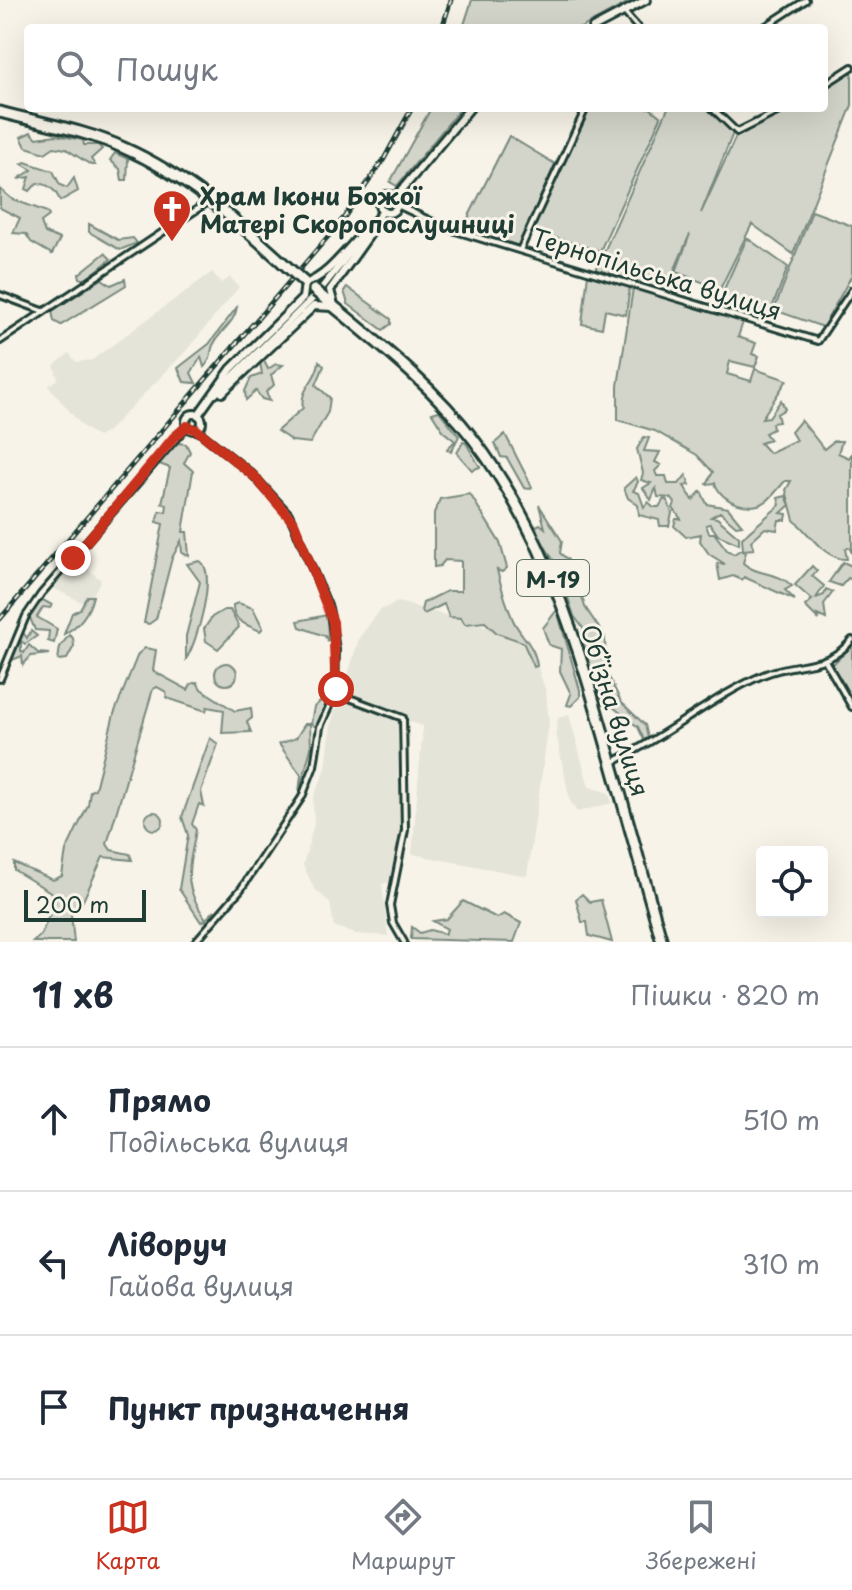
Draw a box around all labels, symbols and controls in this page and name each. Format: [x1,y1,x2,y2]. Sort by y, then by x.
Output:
search box [24,24,828,112]
icon: search [52,46,96,90]
text: Пошук [116,46,218,91]
place label: Храм Ікони Божої Матері Скоропослушниці [200,177,515,241]
church icon: Храм Ікони Божої Матері Скоропослушниці [151,188,193,243]
street label: Тернопільська вулиця [528,218,786,328]
route end [55,540,91,576]
road number: М-19 [517,560,589,596]
street label: Обʼїзна вулиця [573,620,659,800]
route start [318,671,354,707]
map controls [756,846,828,918]
button: locate [756,846,828,918]
scale bar [24,886,146,922]
text: 200 m [36,887,109,920]
text: 11 хв [32,968,113,1020]
text: Пішки · 820 m [631,975,820,1014]
text: Прямо [108,1077,211,1122]
icon: ahead [32,1097,76,1141]
text: 510 m [742,1100,820,1139]
text: Подільська вулиця [108,1122,349,1161]
text: Ліворуч [108,1221,227,1266]
icon: left [32,1241,76,1285]
text: 310 m [742,1244,820,1283]
text: Гайова вулиця [108,1266,294,1305]
icon: arrive [32,1385,76,1429]
text: Пункт призначення [108,1385,409,1430]
tab: Карта [95,1495,160,1576]
tab: Маршрут [351,1495,455,1576]
tab: Збережені [646,1495,757,1576]

